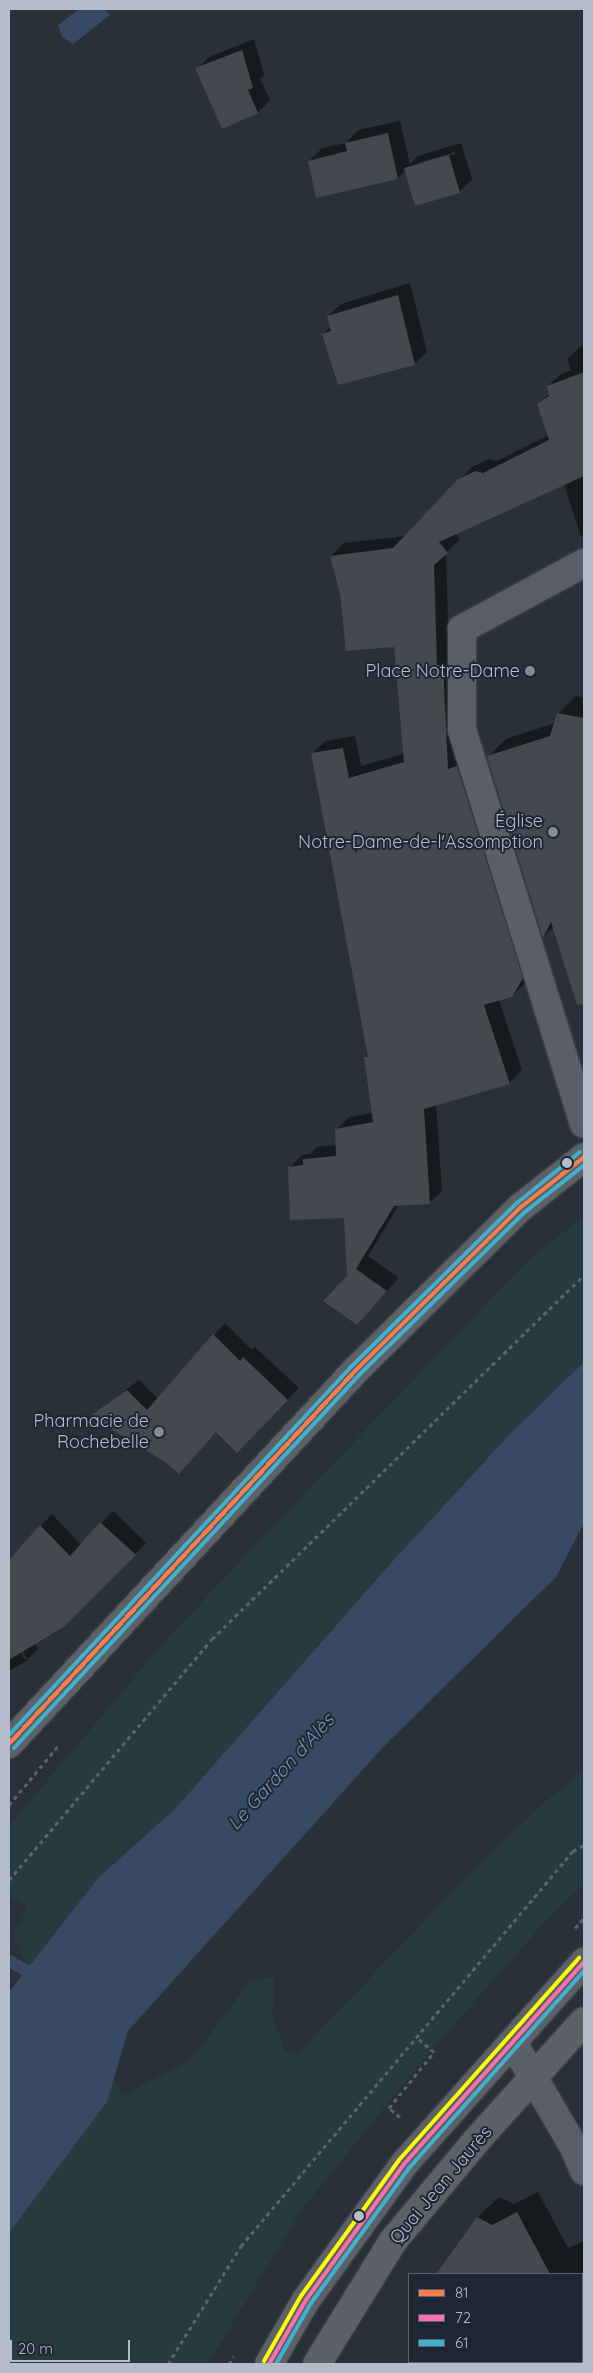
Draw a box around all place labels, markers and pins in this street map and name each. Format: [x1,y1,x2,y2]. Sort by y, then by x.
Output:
place label: Place Notre-Dame [366,660,520,682]
marker: Place Notre-Dame [524,665,536,677]
place label: Église Notre-Dame-de-l'Assomption [298,811,543,854]
marker: Église Notre-Dame-de-l'Assomption [547,826,559,838]
unlabelled marker [562,1158,572,1168]
place label: Pharmacie de Rochebelle [34,1411,149,1454]
marker: Pharmacie de Rochebelle [153,1426,165,1438]
unlabelled marker [354,2211,364,2221]

